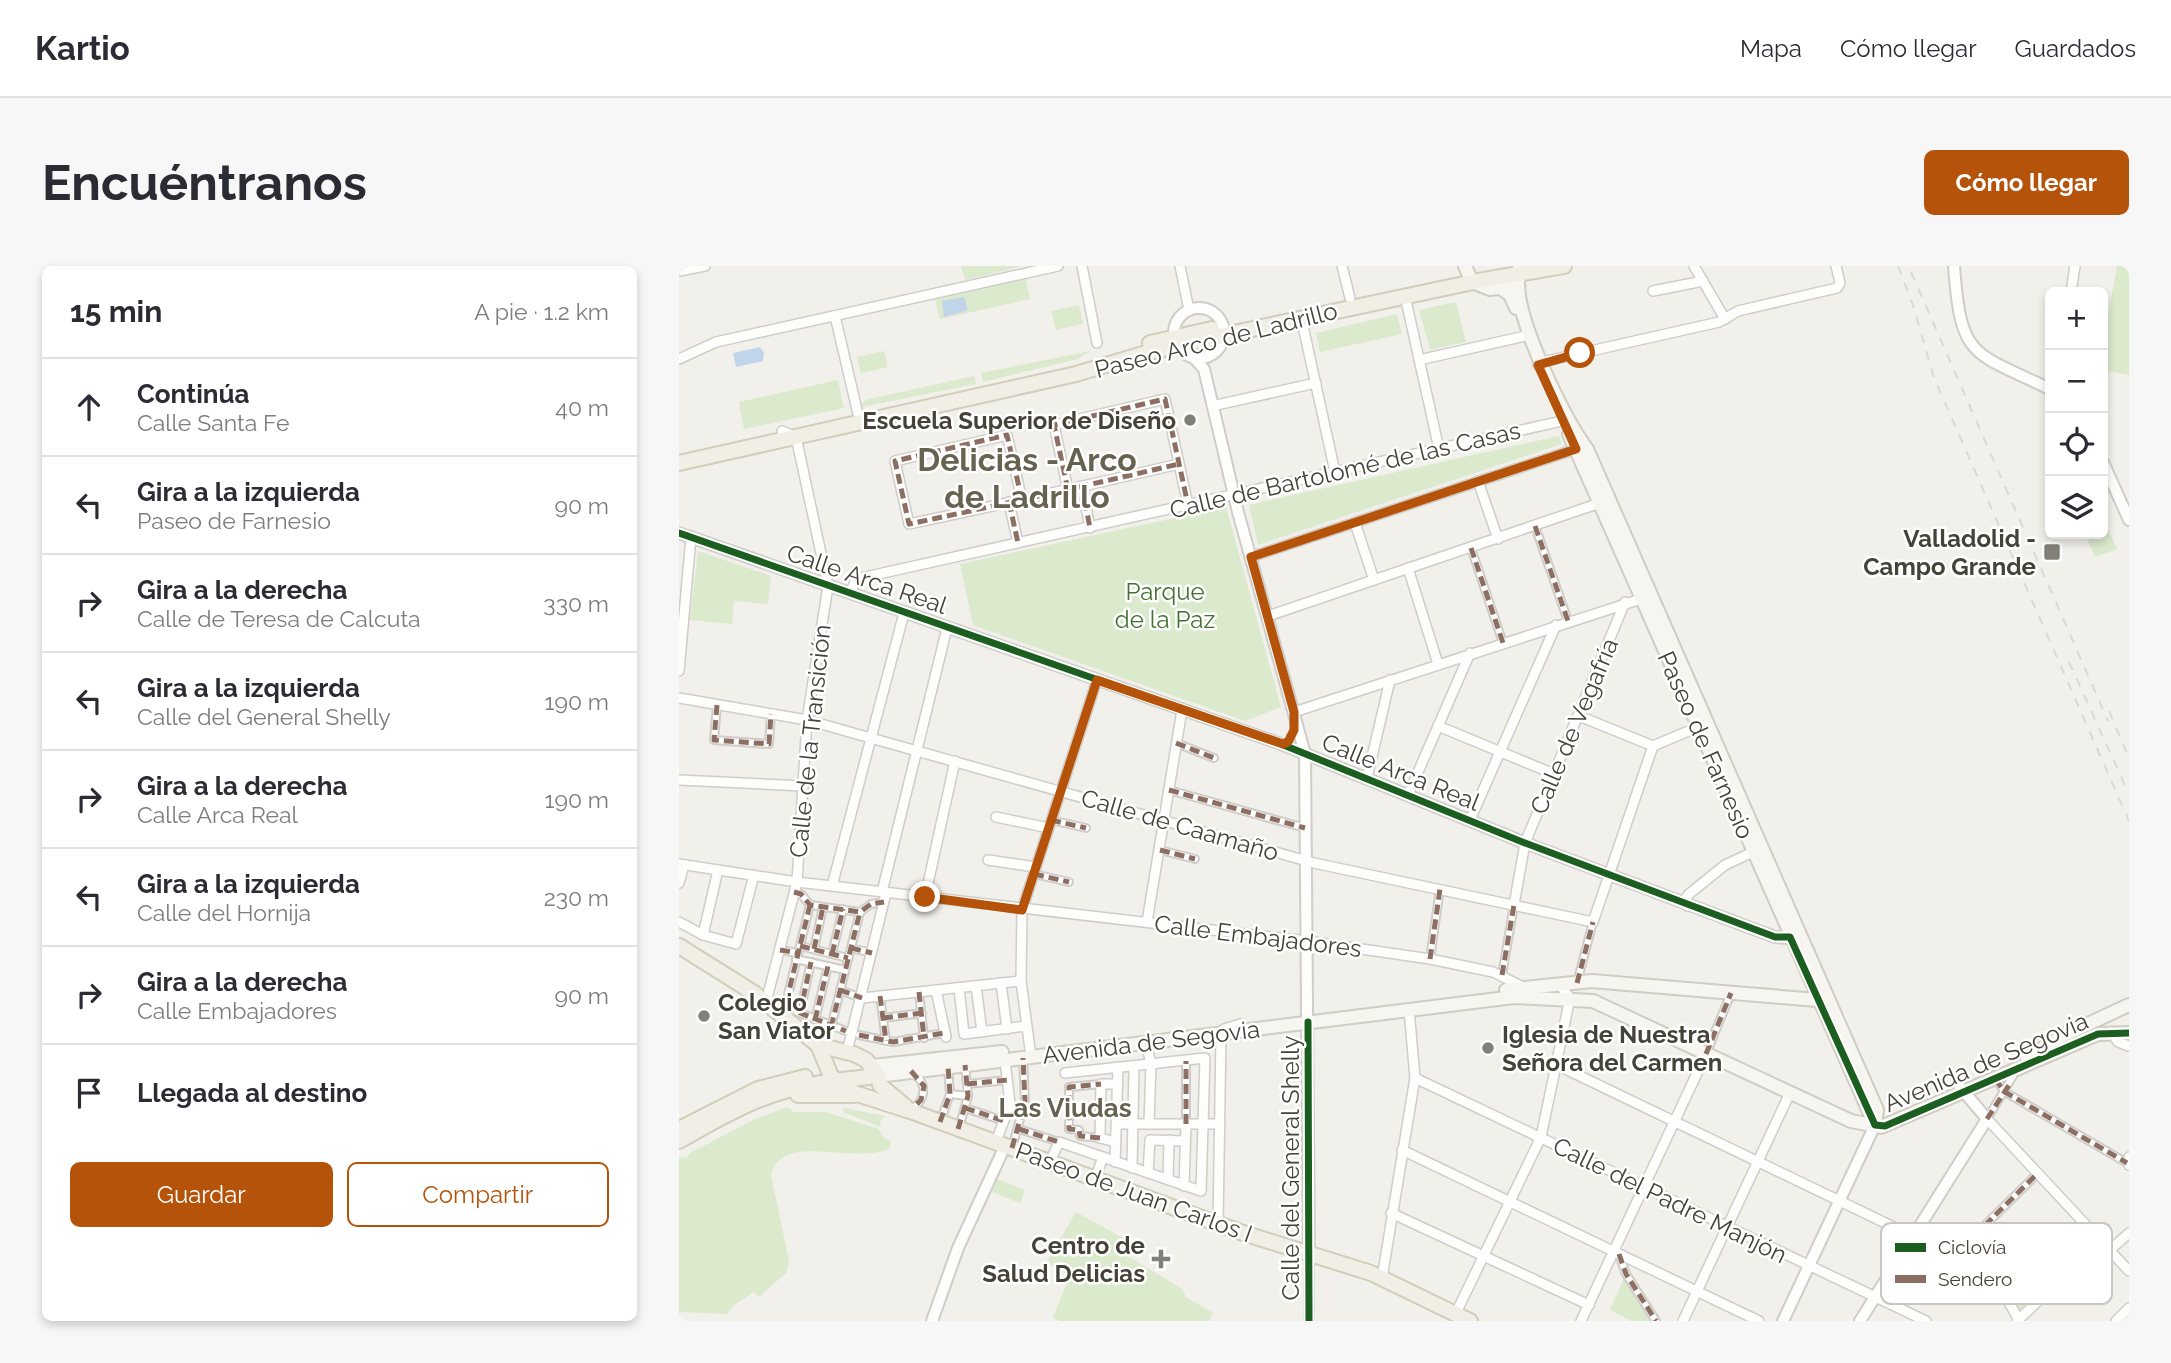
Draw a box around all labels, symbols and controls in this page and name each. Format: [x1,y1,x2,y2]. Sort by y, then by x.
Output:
text: Kartio [35,29,130,68]
text: Mapa [1740,34,1802,63]
text: Cómo llegar [1840,34,1977,63]
text: Guardados [2015,34,2136,63]
button: Cómo llegar [1924,150,2129,215]
text: Encuéntranos [42,154,367,211]
map controls [2045,287,2108,539]
button: + [2045,287,2108,350]
text: 15 min [70,294,162,329]
street label: Paseo Arco de Ladrillo [1092,296,1340,384]
text: A pie · 1.2 km [474,298,609,325]
route start [1564,337,1595,368]
button: − [2045,350,2108,413]
text: Continúa [137,379,249,409]
icon: ahead [70,388,108,426]
text: 40 m [555,394,609,421]
place label: Escuela Superior de Diseño [862,406,1176,435]
text: Calle Santa Fe [137,409,289,436]
marker: Escuela Superior de Diseño [1182,412,1198,428]
button: locate [2045,413,2108,476]
street label: Calle de Bartolomé de las Casas [1167,416,1523,524]
district label: Delicias - Arco de Ladrillo [917,441,1137,515]
button: layers [2045,476,2108,539]
text: Gira a la izquierda [137,477,360,507]
icon: left [70,486,108,524]
text: 90 m [554,492,609,519]
text: Paseo de Farnesio [137,507,331,534]
place label: Valladolid - Campo Grande [1863,524,2036,581]
street label: Calle Arca Real [783,538,951,620]
marker: Valladolid - Campo Grande [2042,542,2062,562]
text: Gira a la derecha [137,575,347,605]
park label: Parque de la Paz [1115,577,1215,634]
icon: right [70,584,108,622]
text: 330 m [543,590,609,617]
text: Calle de Teresa de Calcuta [137,605,421,632]
street label: Calle de la Transición [783,623,837,859]
street label: Calle de Vegafría [1524,634,1624,818]
street label: Paseo de Farnesio [1652,647,1760,843]
text: Gira a la izquierda [137,673,360,703]
icon: left [70,682,108,720]
text: 190 m [545,688,609,715]
text: Calle del General Shelly [137,703,391,730]
street label: Calle Arca Real [1318,727,1485,817]
text: Gira a la derecha [137,771,347,801]
icon: right [70,780,108,818]
street label: Calle de Caamaño [1078,783,1282,867]
text: 190 m [545,786,609,813]
text: Calle Arca Real [137,801,298,828]
text: Gira a la izquierda [137,869,360,899]
icon: left [70,878,108,916]
route end [909,881,940,912]
text: 230 m [544,884,609,911]
text: Calle del Hornija [137,899,311,926]
street label: Calle Embajadores [1153,909,1363,963]
text: Gira a la derecha [137,967,347,997]
icon: right [70,976,108,1014]
text: 90 m [554,982,609,1009]
place label: Colegio San Viator [718,988,835,1045]
text: Calle Embajadores [137,997,337,1024]
street label: Avenida de Segovia [1880,1006,2092,1118]
marker: Colegio San Viator [696,1008,712,1024]
street label: Avenida de Segovia [1041,1014,1261,1070]
place label: Iglesia de Nuestra Señora del Carmen [1502,1020,1722,1077]
street label: Calle del General Shelly [1276,1036,1305,1300]
marker: Iglesia de Nuestra Señora del Carmen [1480,1040,1496,1056]
icon: arrive [70,1074,108,1112]
text: Llegada al destino [137,1078,367,1108]
district label: Las Viudas [998,1093,1132,1123]
street label: Calle del Padre Manjón [1548,1131,1792,1269]
street label: Paseo de Juan Carlos I [1012,1136,1256,1248]
button: Guardar [70,1162,333,1227]
button: Compartir [347,1162,609,1227]
legend [1881,1223,2112,1304]
place label: Centro de Salud Delicias [982,1231,1145,1288]
text: Ciclovía [1938,1236,2006,1258]
marker: Centro de Salud Delicias [1151,1249,1171,1269]
text: Sendero [1938,1268,2012,1290]

